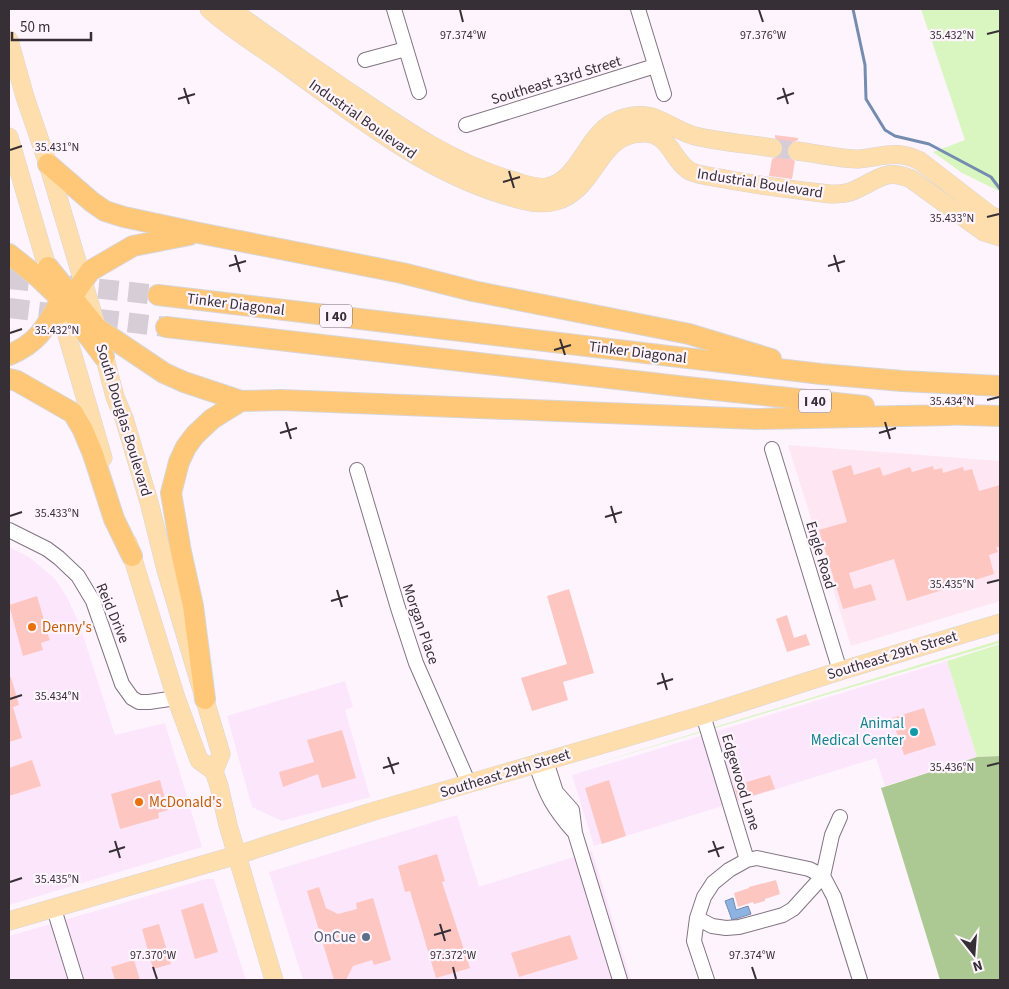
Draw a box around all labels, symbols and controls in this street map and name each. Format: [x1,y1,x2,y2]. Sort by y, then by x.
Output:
scale bar [12,10,91,42]
text: 50 m [20,17,50,38]
text: 97.374°W [440,27,487,44]
text: 97.376°W [740,27,787,44]
text: 35.432°N [930,27,974,44]
street label: Southeast 33rd Street [488,51,624,110]
street label: Industrial Boulevard [305,74,421,164]
text: 35.431°N [35,139,79,156]
street label: Industrial Boulevard [696,163,824,204]
text: 35.433°N [930,210,974,227]
street label: Tinker Diagonal [186,288,286,321]
road number: I 40 [320,304,352,328]
text: 35.432°N [35,322,79,339]
street label: Tinker Diagonal [588,336,688,369]
street label: South Douglas Boulevard [90,341,157,499]
road number: I 40 [799,390,831,412]
text: 35.434°N [930,393,974,410]
text: 35.433°N [35,505,79,522]
street label: Engle Road [800,519,841,592]
text: 35.435°N [930,576,974,593]
street label: Reid Drive [90,580,135,646]
street label: Morgan Place [397,581,444,667]
place label: Denny's [42,617,92,638]
marker: Denny's [26,621,38,633]
street label: Southeast 29th Street [824,626,960,685]
text: 35.434°N [35,688,79,705]
place label: Animal Medical Center [811,713,905,751]
marker: Animal Medical Center [908,726,920,738]
street label: Edgewood Lane [716,731,765,833]
street label: Southeast 29th Street [437,744,573,803]
text: 35.436°N [930,759,974,776]
place label: McDonald's [149,792,222,813]
marker: McDonald's [133,796,145,808]
text: 35.435°N [35,871,79,888]
place label: OnCue [314,927,356,948]
north arrow [949,929,999,979]
marker: OnCue [360,931,372,943]
text: 97.370°W [130,947,177,964]
text: 97.372°W [430,947,477,964]
text: 97.374°W [729,947,776,964]
text: N [970,955,985,976]

